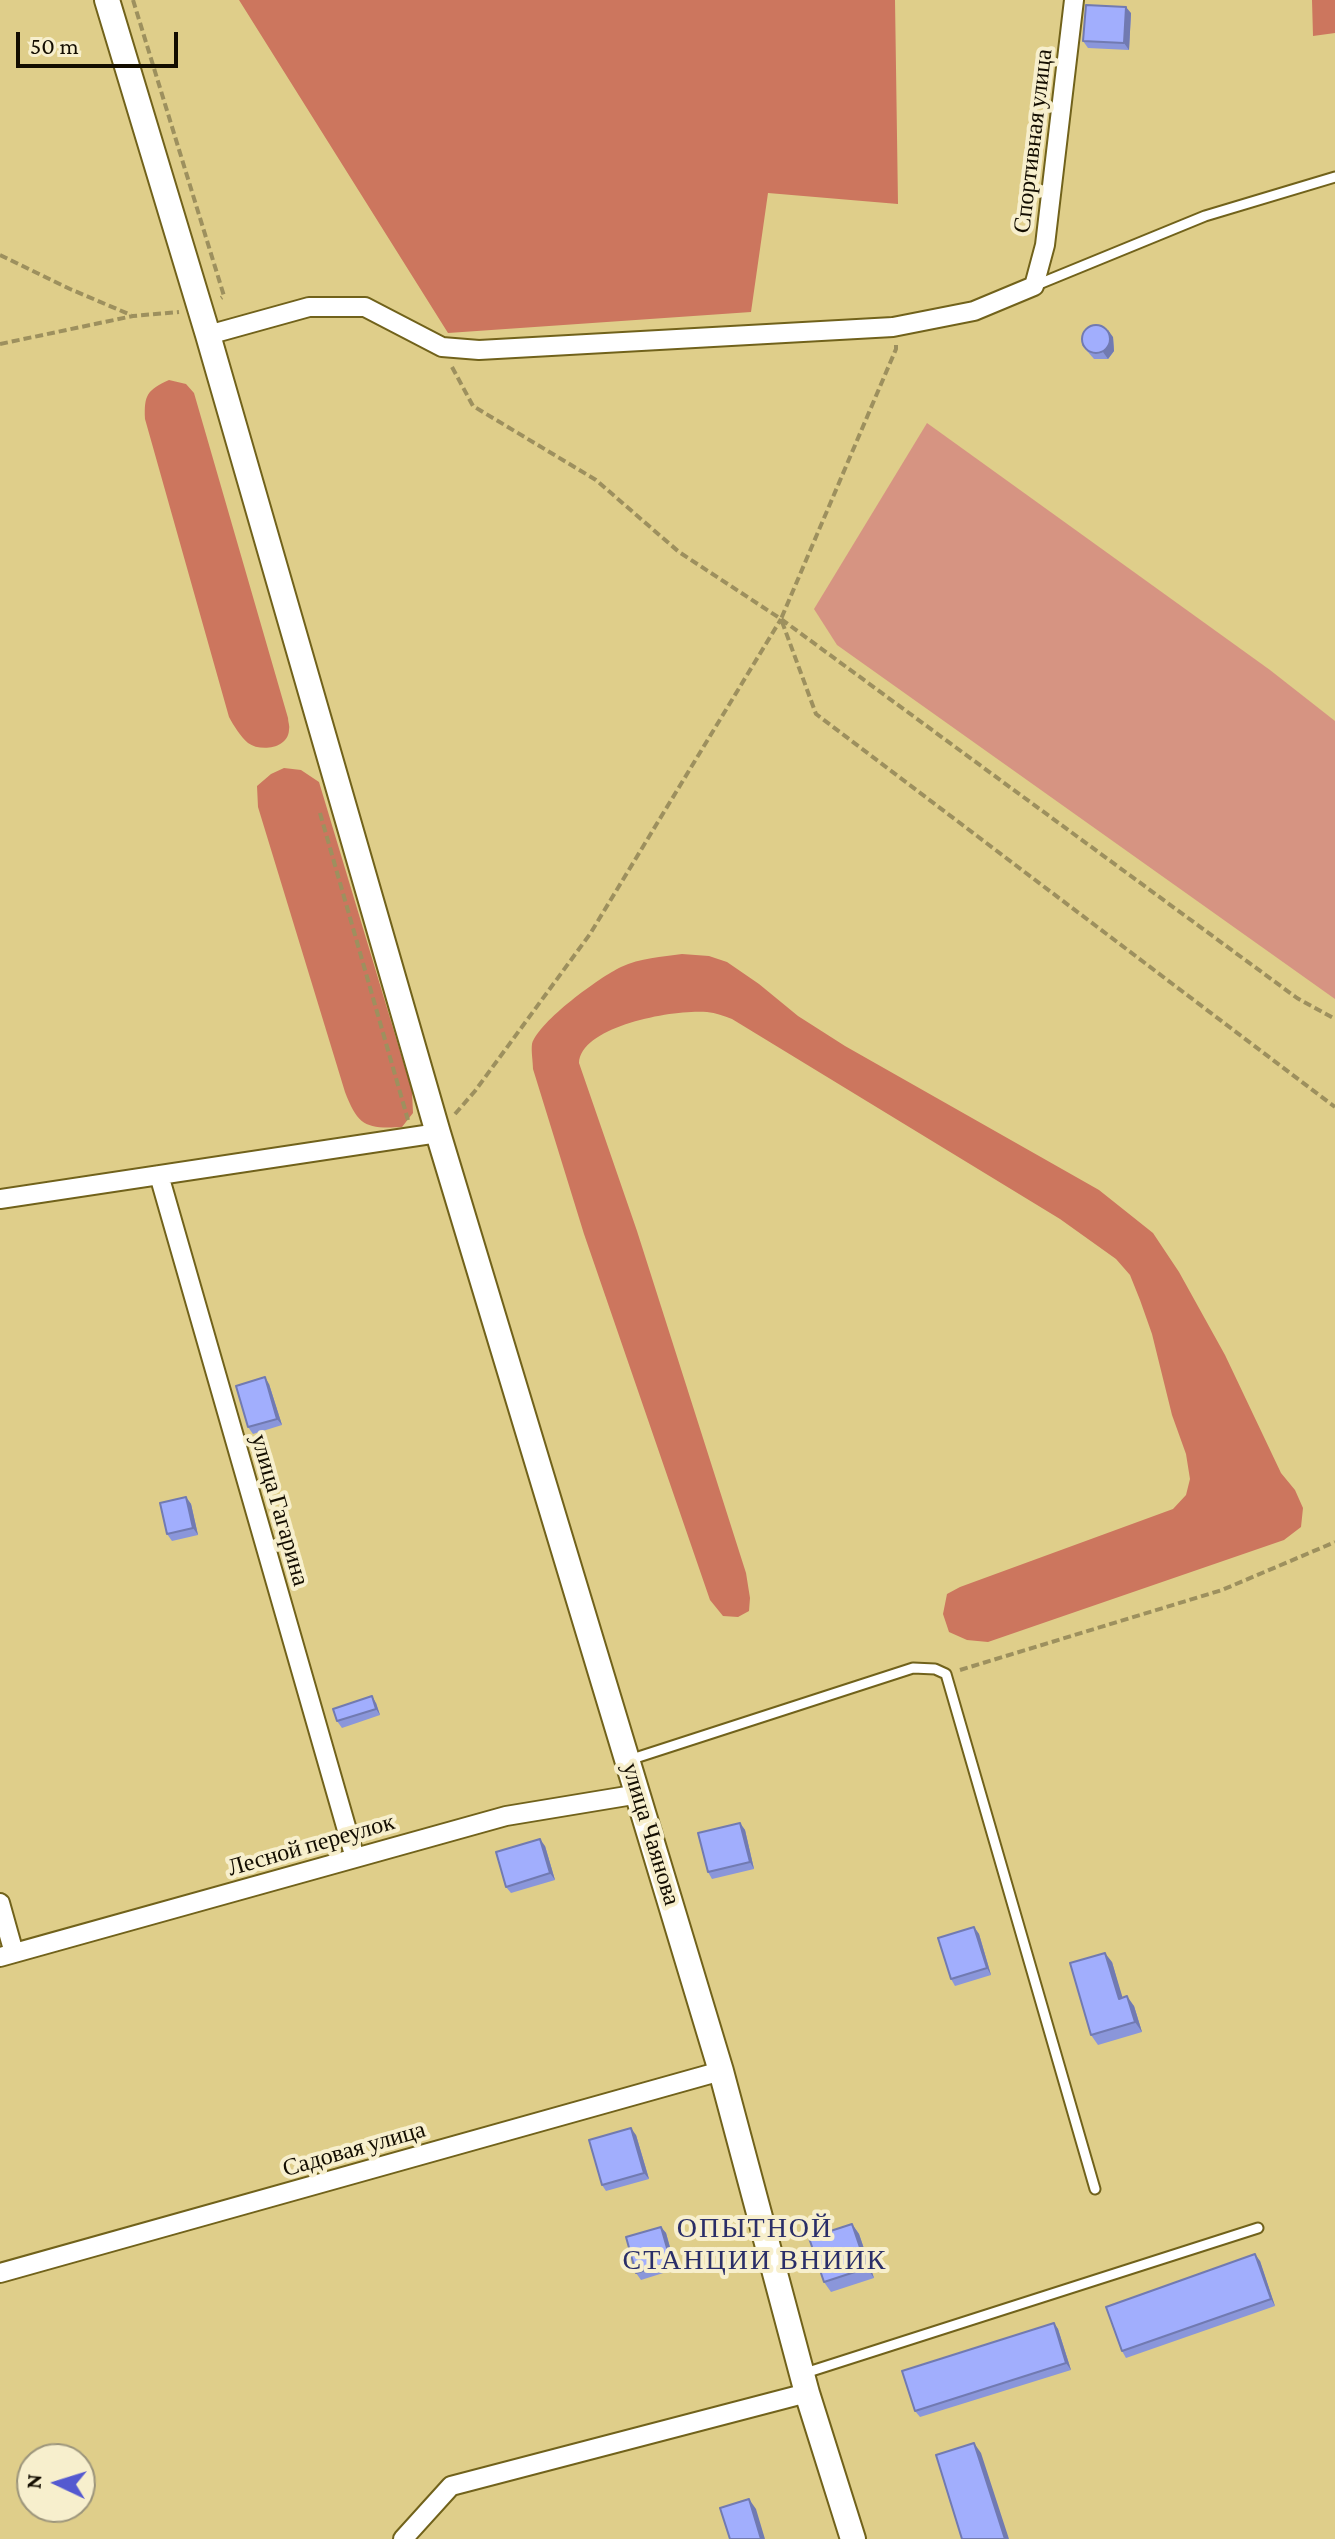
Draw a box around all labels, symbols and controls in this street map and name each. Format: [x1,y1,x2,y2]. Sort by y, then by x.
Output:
scale bar [20,16,182,66]
text: 50 m [30,32,79,59]
street label: Спортивная улица [1007,47,1059,235]
street label: улица Гагарина [245,1431,315,1589]
street label: улица Чаянова [616,1759,686,1909]
street label: Лесной переулок [224,1807,398,1883]
street label: Садовая улица [279,2115,429,2183]
district label: ОПЫТНОЙ СТАНЦИИ ВНИИК [623,2211,887,2277]
north arrow [16,2443,96,2523]
text: N [21,2473,47,2490]

